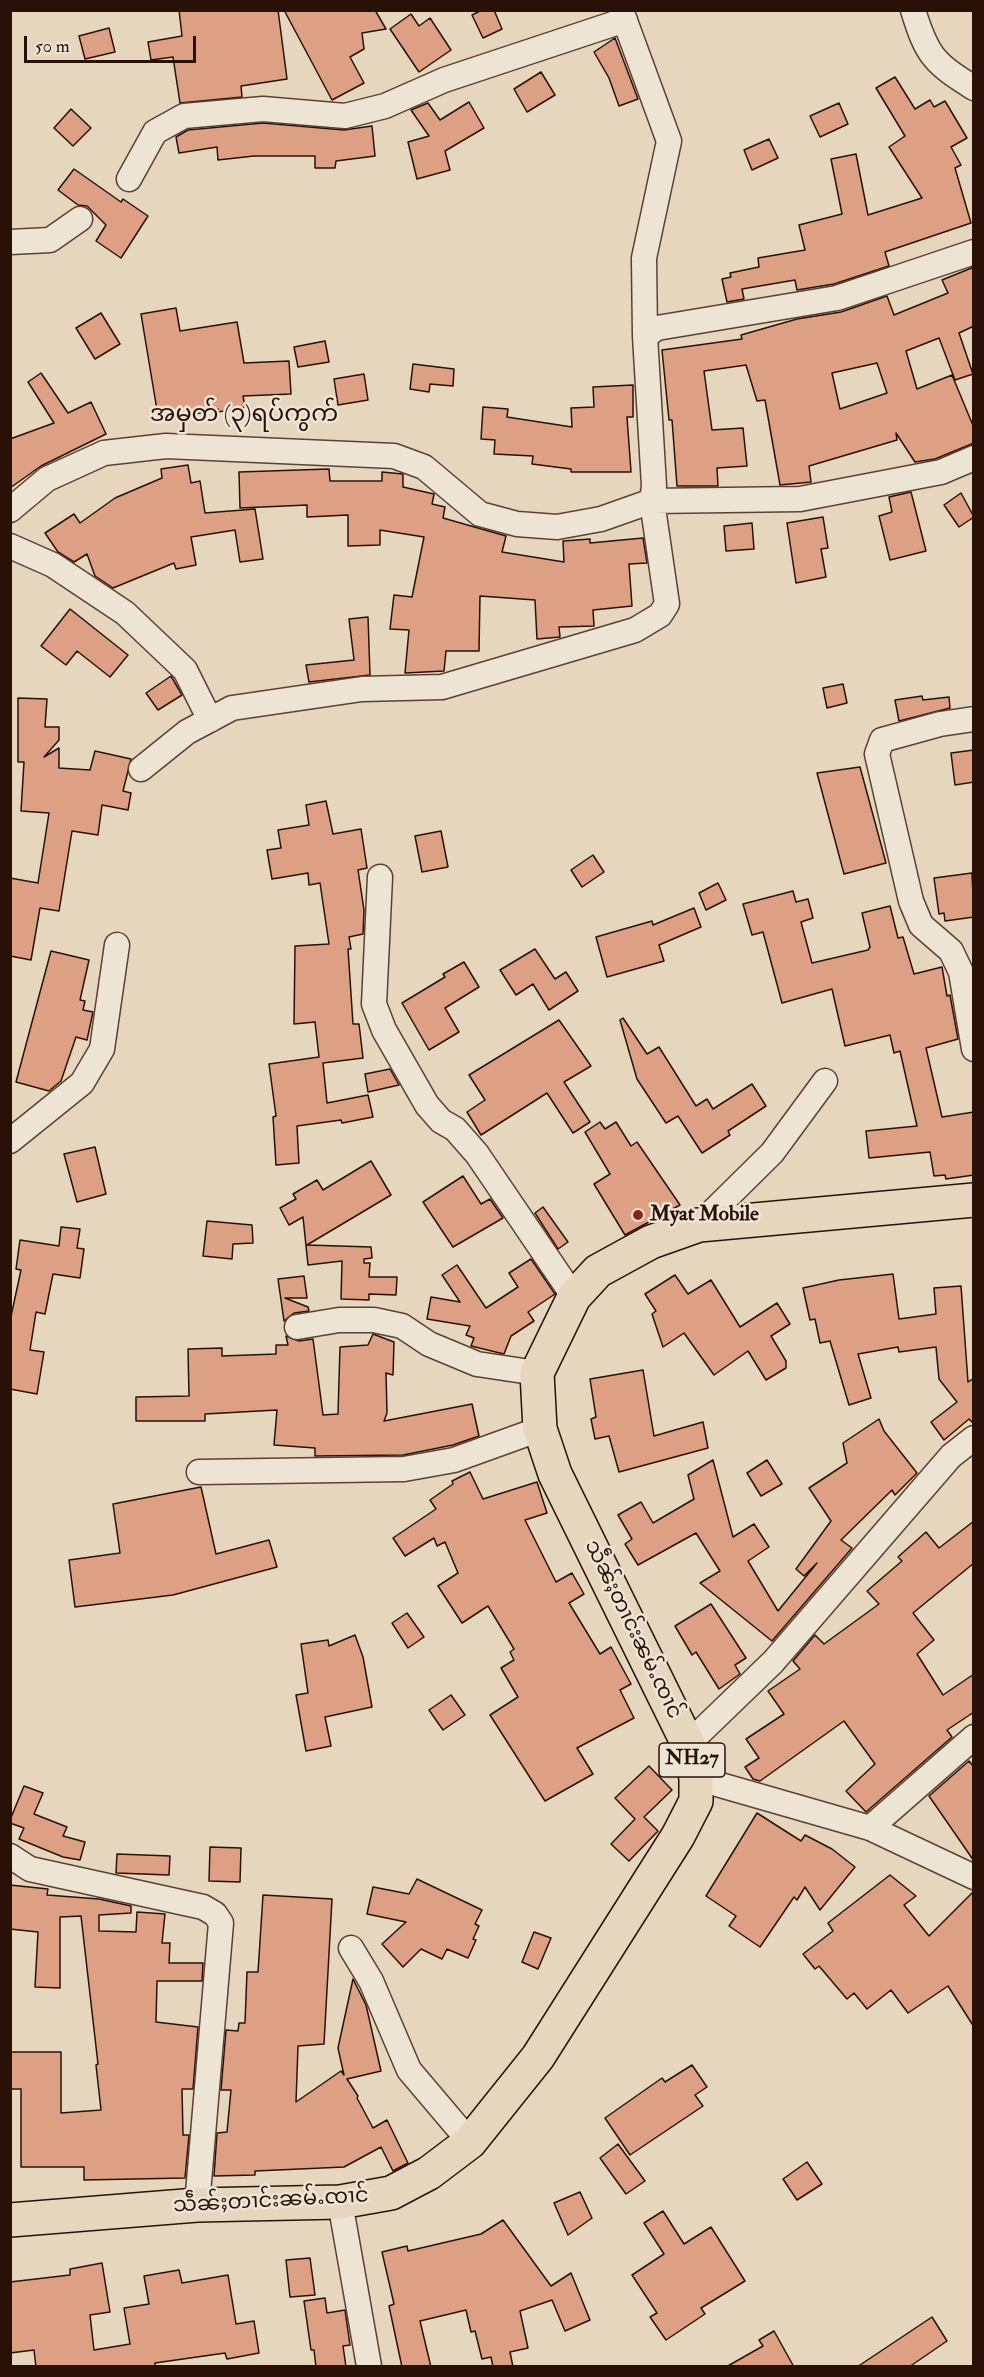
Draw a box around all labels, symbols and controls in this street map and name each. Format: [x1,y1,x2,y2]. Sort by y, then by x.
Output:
scale bar [27,24,200,62]
text: 50 m [35,35,70,58]
district label: အမှတ် (၃)ရပ်ကွက် [150,402,338,430]
place label: Myat Mobile [650,1202,759,1228]
marker: Myat Mobile [631,1208,645,1222]
street label: သဵၼ်ႈတၢင်းၼမ်ႉၸၢင် [578,1537,686,1723]
road number: NH27 [659,1743,725,1777]
street label: သဵၼ်ႈတၢင်းၼမ်ႉၸၢင် [173,2184,369,2220]

